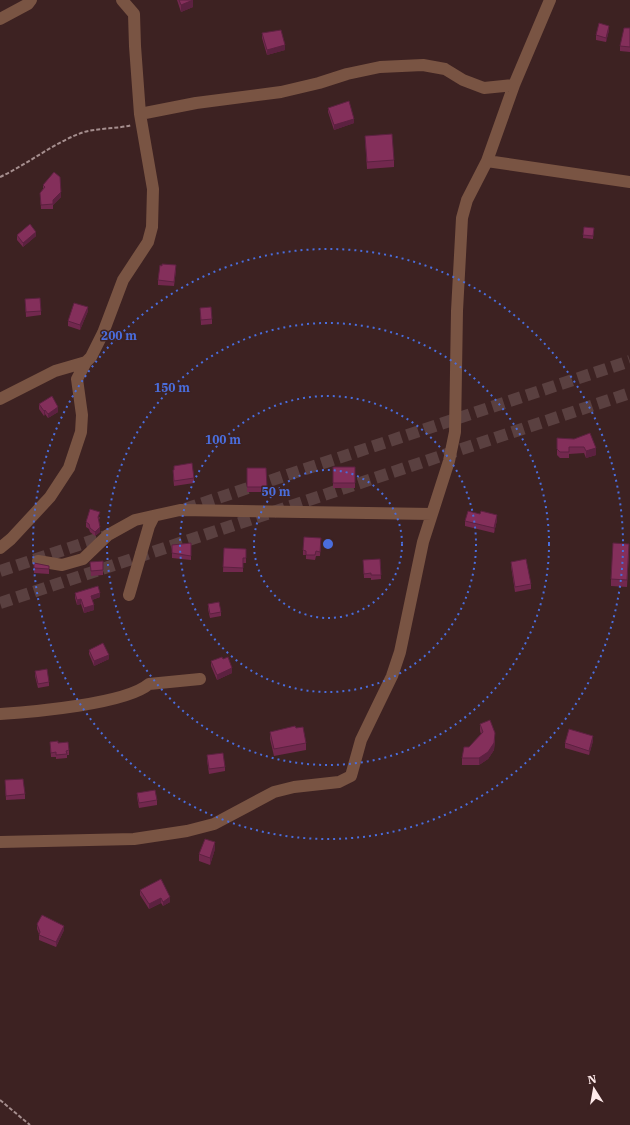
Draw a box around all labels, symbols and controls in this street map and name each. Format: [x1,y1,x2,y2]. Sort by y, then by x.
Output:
text: 200 m [101,328,137,343]
text: 150 m [154,380,190,395]
text: 100 m [205,432,241,447]
text: 50 m [262,484,291,499]
centre of rings [321,537,335,551]
north arrow [574,1069,614,1109]
text: N [586,1071,598,1087]

